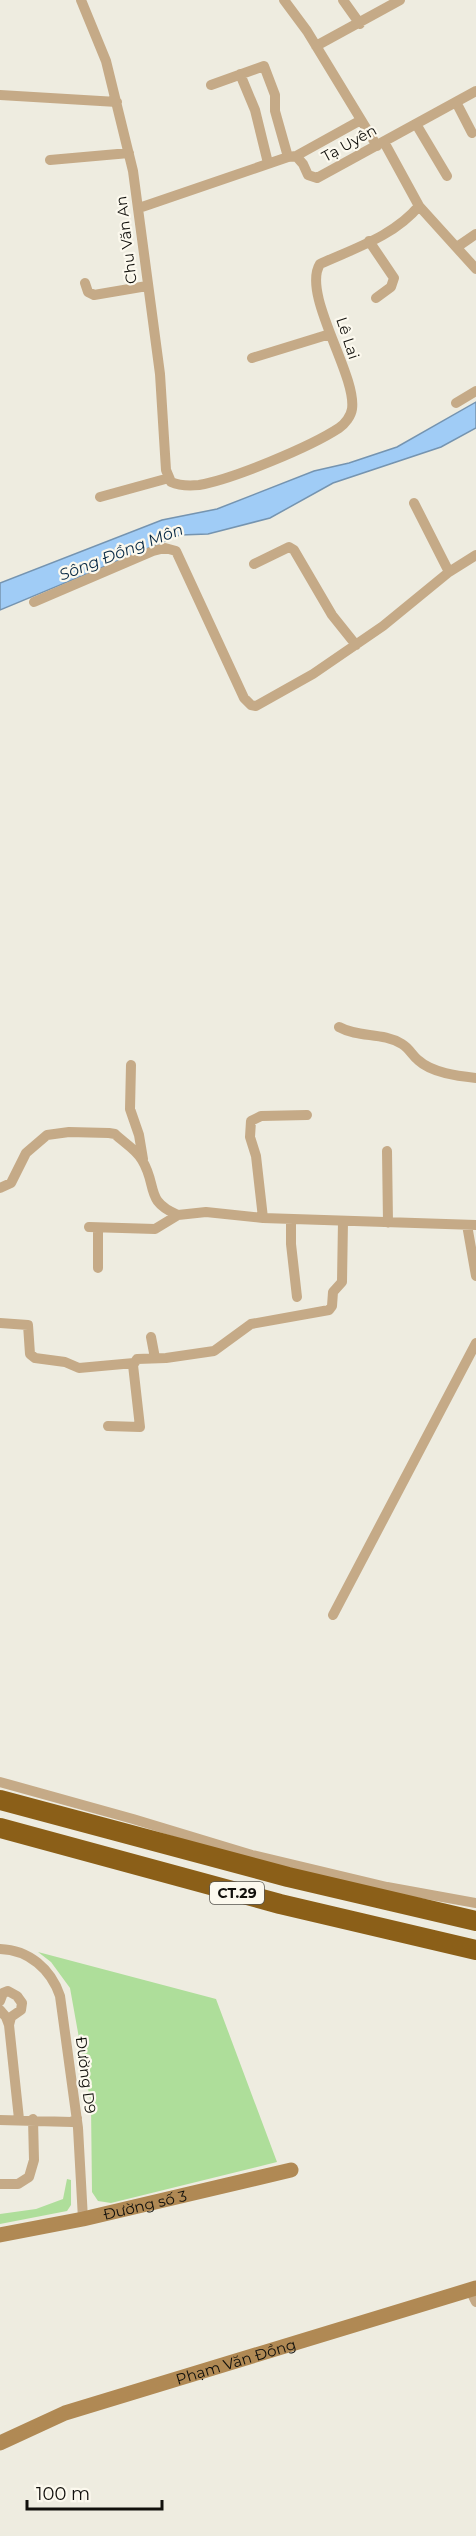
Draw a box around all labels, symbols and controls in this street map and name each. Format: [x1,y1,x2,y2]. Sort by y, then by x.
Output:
street label: Tạ Uyên [318,120,380,166]
street label: Chu Văn An [111,195,141,285]
street label: Lê Lai [332,314,364,362]
water label: Sông Đồng Môn [56,520,186,584]
road number: CT.29 [210,1882,264,1904]
street label: Đường D9 [72,2035,100,2115]
street label: Đường số 3 [101,2185,188,2223]
street label: Phạm Văn Đồng [173,2334,298,2388]
scale bar [27,2473,162,2511]
text: 100 m [36,2483,90,2505]

